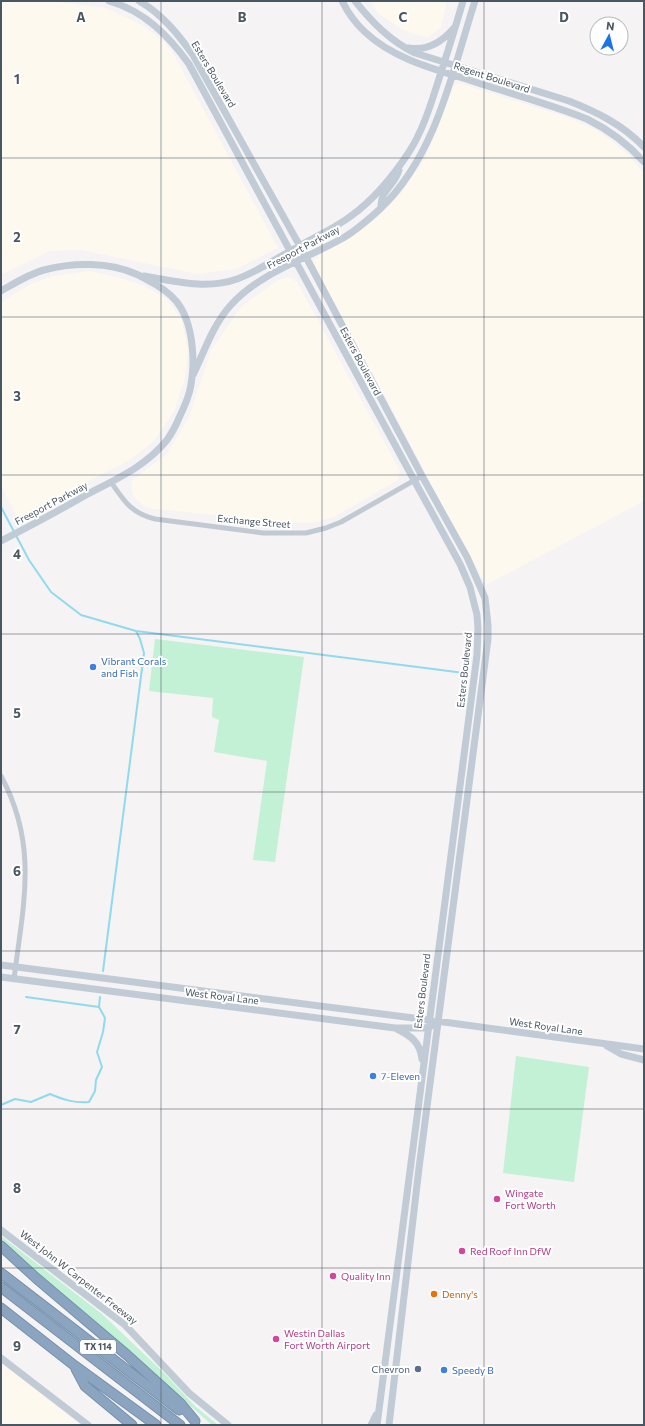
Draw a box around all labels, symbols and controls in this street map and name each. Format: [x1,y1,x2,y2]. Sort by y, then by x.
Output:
text: A [76,9,86,25]
text: B [238,9,247,25]
text: C [399,9,408,25]
text: D [559,9,569,25]
north arrow [589,16,629,56]
text: N [605,19,615,33]
street label: Esters Boulevard [189,39,239,110]
street label: Regent Boulevard [452,59,532,95]
text: 1 [14,71,20,87]
street label: Freeport Parkway [264,223,342,271]
text: 2 [13,229,21,245]
street label: Esters Boulevard [338,325,384,397]
text: 3 [13,388,21,404]
street label: Freeport Parkway [12,479,90,527]
street label: Exchange Street [217,512,291,530]
text: 4 [13,546,21,562]
street label: Esters Boulevard [454,632,474,708]
place label: Vibrant Corals and Fish [101,655,167,679]
marker: Vibrant Corals and Fish [88,662,98,672]
text: 5 [13,705,21,721]
text: 6 [13,863,21,879]
street label: Esters Boulevard [411,953,433,1029]
street label: West Royal Lane [184,986,260,1006]
street label: West Royal Lane [508,1015,584,1037]
text: 7 [13,1021,21,1037]
place label: 7-Eleven [381,1070,420,1082]
marker: 7-Eleven [368,1071,378,1081]
text: 8 [13,1180,21,1196]
place label: Wingate Fort Worth [505,1187,556,1211]
marker: Wingate Fort Worth [492,1194,502,1204]
street label: West John W Carpenter Freeway [18,1227,140,1327]
place label: Red Roof Inn DfW [470,1245,551,1257]
marker: Red Roof Inn DfW [457,1246,467,1256]
place label: Quality Inn [341,1270,391,1282]
marker: Quality Inn [328,1271,338,1281]
place label: Denny's [442,1288,478,1300]
marker: Denny's [429,1289,439,1299]
place label: Westin Dallas Fort Worth Airport [284,1327,370,1351]
marker: Westin Dallas Fort Worth Airport [271,1334,281,1344]
text: 9 [13,1338,21,1354]
road number: TX 114 [80,1340,116,1354]
place label: Chevron [372,1363,410,1375]
marker: Chevron [413,1364,423,1374]
place label: Speedy B [452,1364,494,1376]
marker: Speedy B [439,1365,449,1375]

